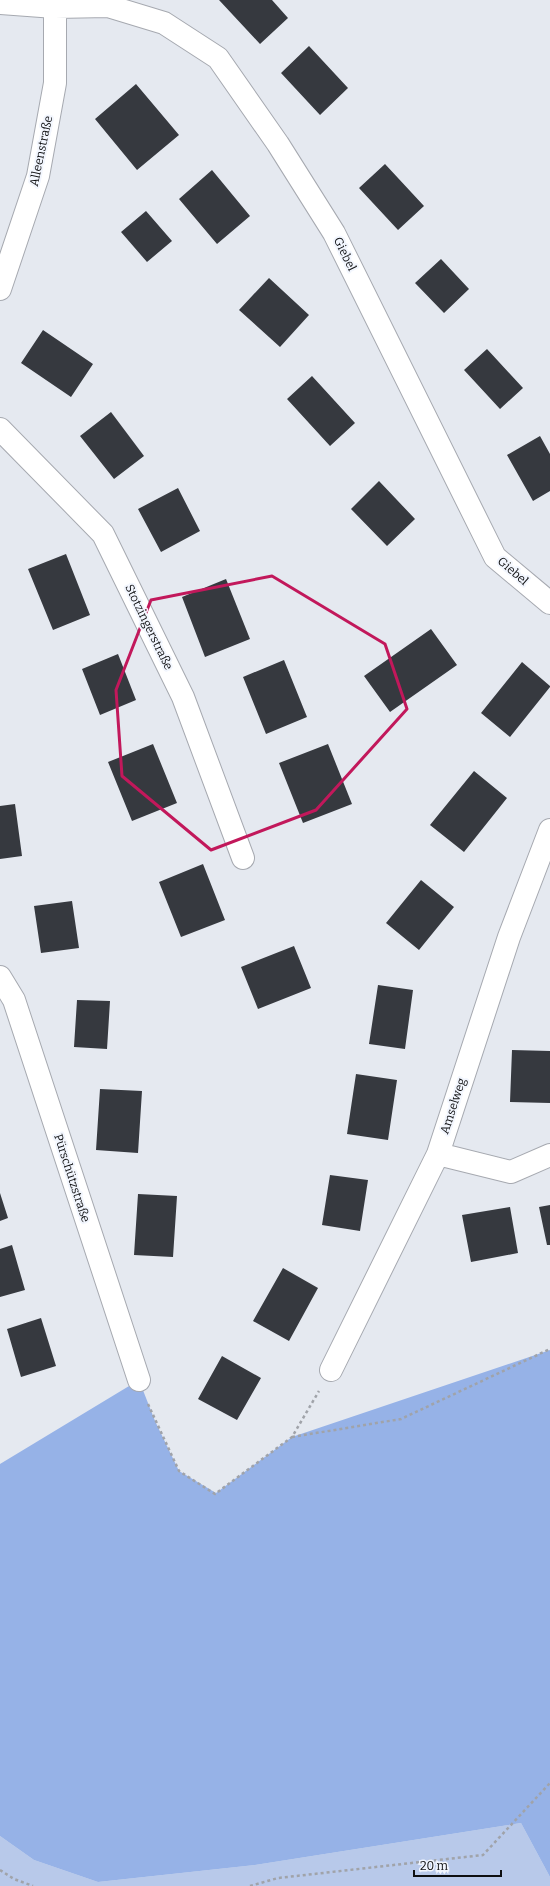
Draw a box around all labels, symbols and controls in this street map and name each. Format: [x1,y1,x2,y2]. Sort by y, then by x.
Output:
street label: Alleenstraße [27,114,55,188]
street label: Giebel [331,235,359,274]
street label: Giebel [495,554,532,588]
street label: Stotzingerstraße [122,582,176,672]
street label: Amselweg [437,1076,469,1136]
street label: Pürschützstraße [51,1132,93,1224]
scale bar [414,1852,501,1878]
text: 20 m [420,1859,449,1873]

